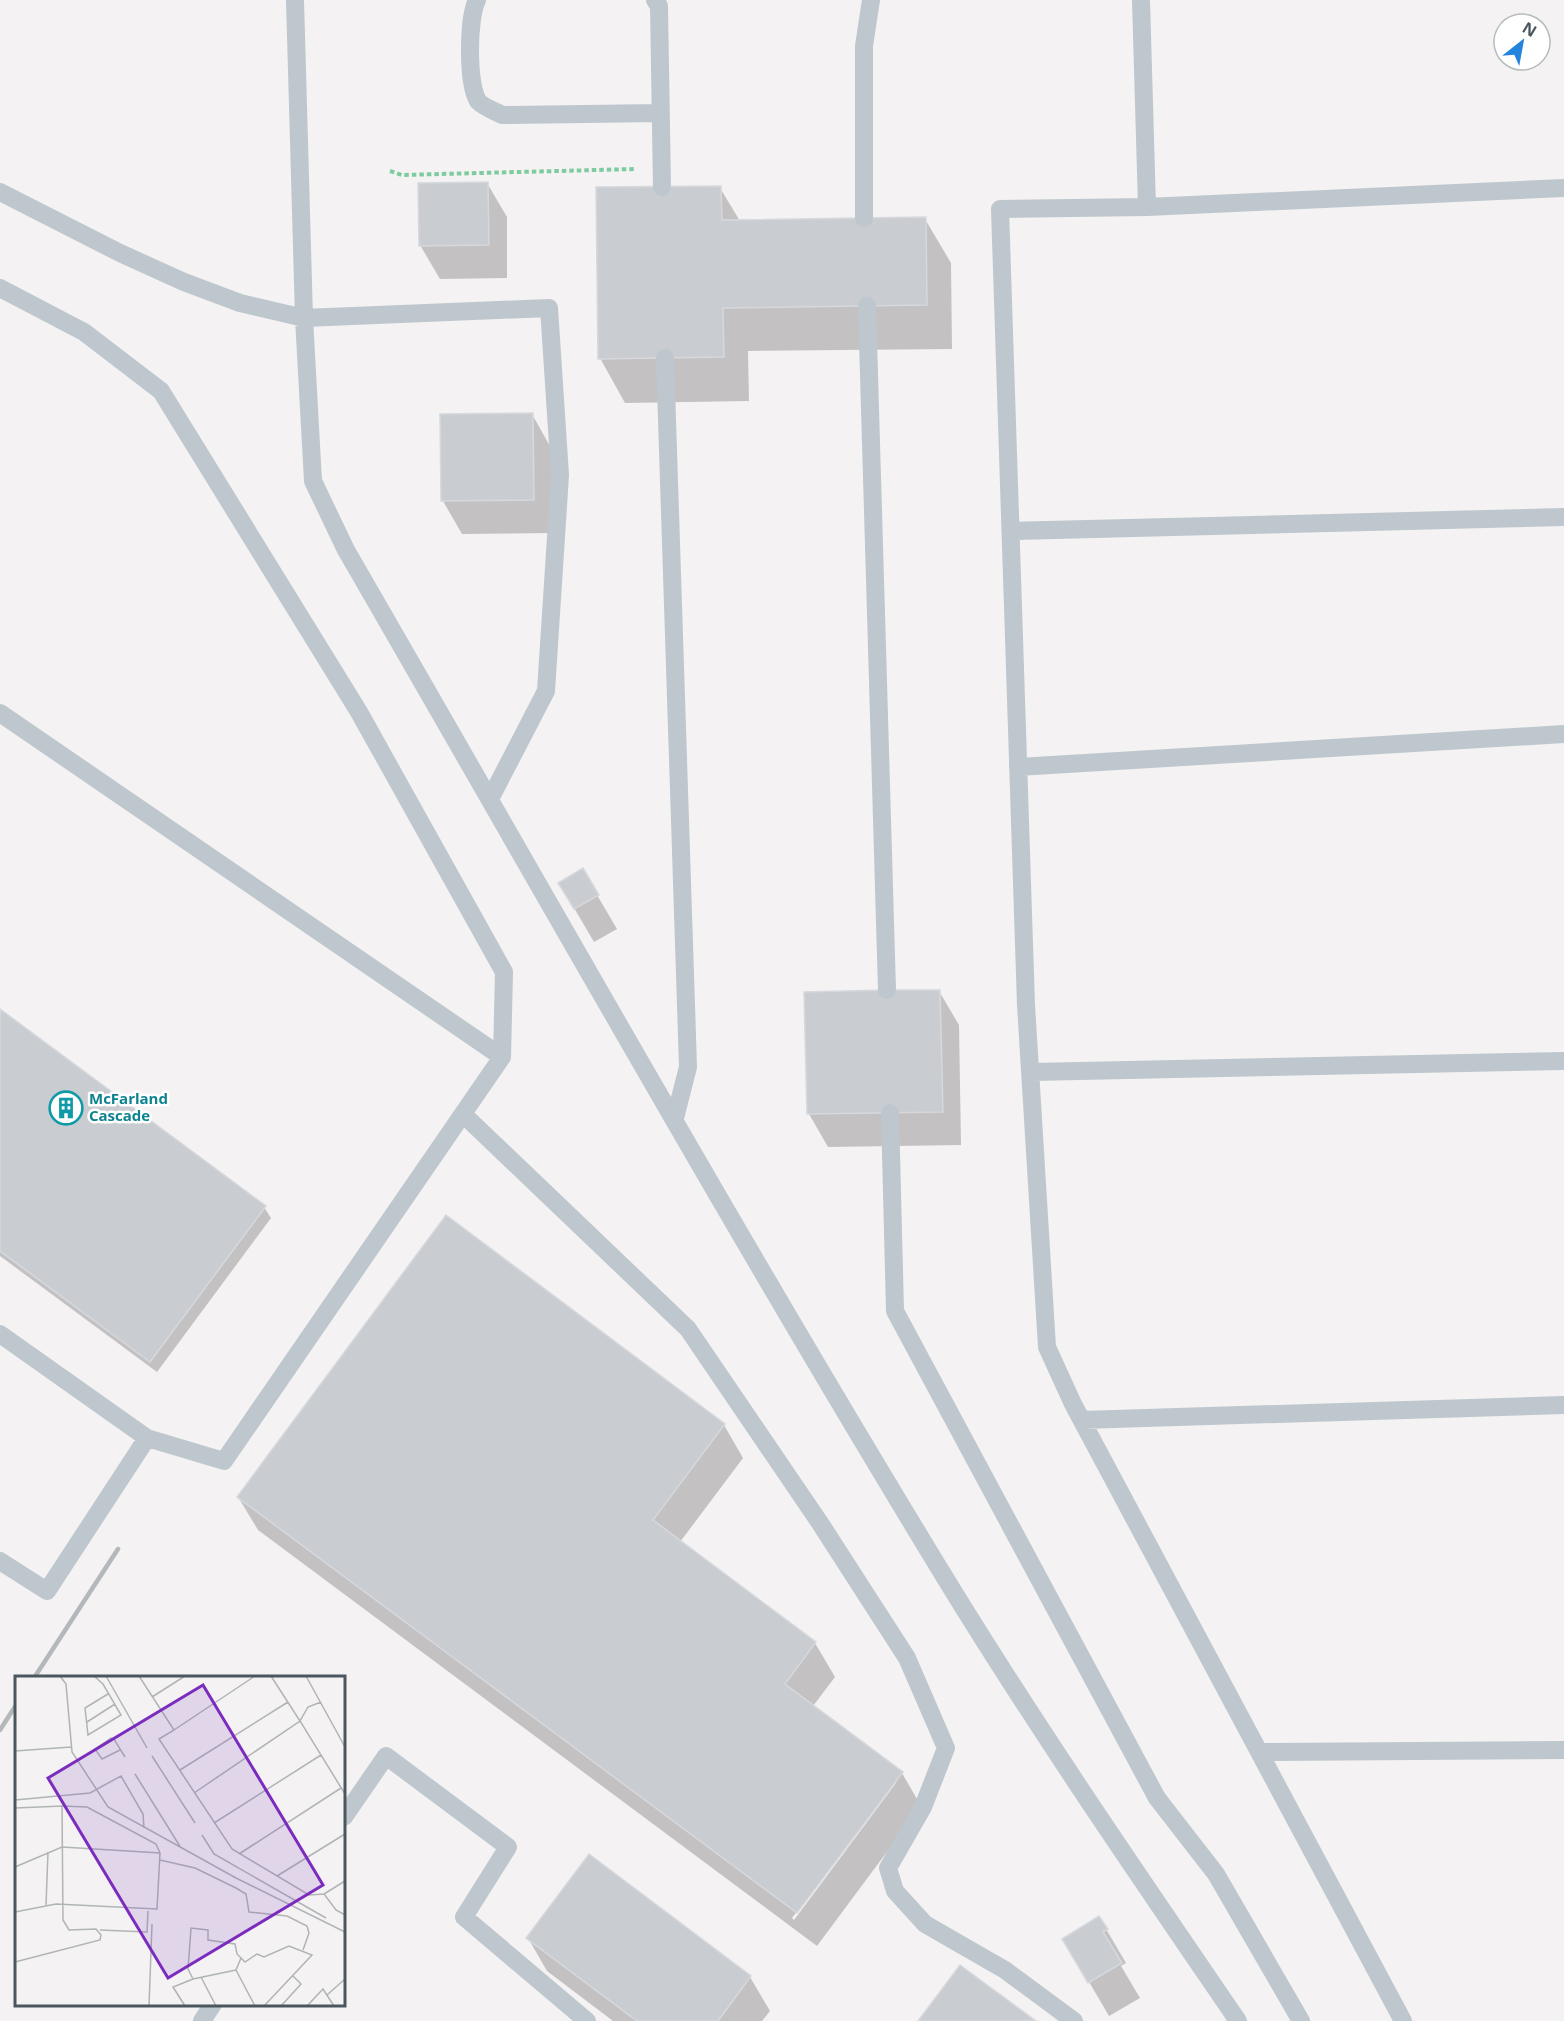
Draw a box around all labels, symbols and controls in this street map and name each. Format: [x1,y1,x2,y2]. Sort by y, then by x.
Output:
north arrow [1492,12,1552,72]
text: N [1518,16,1541,42]
place label: McFarland Cascade [89,1088,168,1125]
building icon: McFarland Cascade [48,1090,84,1126]
inset map [15,1676,345,2006]

